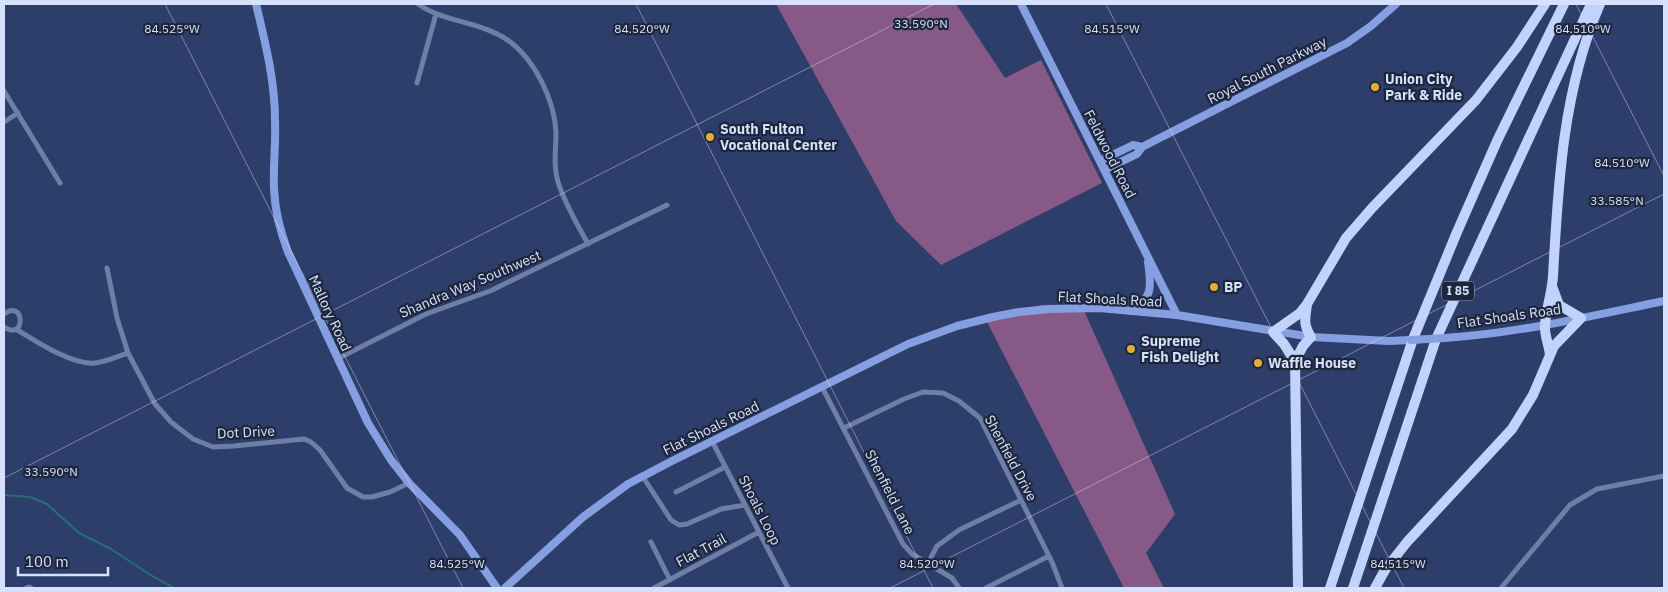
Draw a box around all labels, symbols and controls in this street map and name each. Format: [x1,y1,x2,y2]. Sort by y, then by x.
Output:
text: 33.590°N [894,16,948,31]
text: 84.525°W [144,21,200,36]
text: 84.520°W [614,21,670,36]
text: 84.515°W [1084,21,1140,36]
text: 84.510°W [1555,21,1611,36]
street label: Royal South Parkway [1204,32,1330,108]
place label: Union City Park & Ride [1385,70,1462,104]
marker: Union City Park & Ride [1369,81,1381,93]
street label: Feldwood Road [1080,107,1140,201]
place label: South Fulton Vocational Center [720,120,837,154]
marker: South Fulton Vocational Center [704,131,716,143]
text: 84.510°W [1594,155,1650,170]
text: 33.585°N [1590,193,1644,208]
street label: Shandra Way Southwest [396,246,544,322]
street label: Mallory Road [305,272,355,354]
place label: BP [1224,278,1243,296]
marker: BP [1208,281,1220,293]
road number: I 85 [1442,282,1474,300]
street label: Flat Shoals Road [1057,287,1163,311]
street label: Flat Shoals Road [1456,300,1562,332]
place label: Supreme Fish Delight [1141,332,1219,366]
marker: Supreme Fish Delight [1125,343,1137,355]
place label: Waffle House [1268,354,1356,372]
marker: Waffle House [1252,357,1264,369]
street label: Flat Shoals Road [660,397,762,459]
street label: Shenfield Drive [981,412,1041,504]
street label: Dot Drive [217,421,276,443]
street label: Shenfield Lane [861,447,919,538]
text: 33.590°N [24,464,78,479]
street label: Shoals Loop [735,472,785,548]
street label: Flat Trail [673,529,729,571]
scale bar [18,544,108,576]
text: 100 m [25,552,69,571]
text: 84.525°W [429,556,485,571]
text: 84.520°W [899,556,955,571]
text: 84.515°W [1370,556,1426,571]

